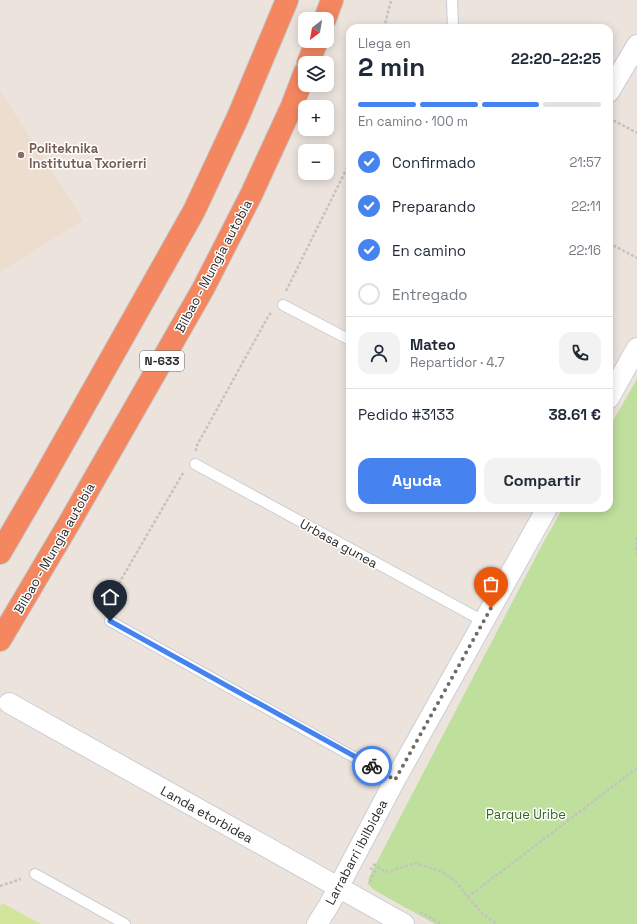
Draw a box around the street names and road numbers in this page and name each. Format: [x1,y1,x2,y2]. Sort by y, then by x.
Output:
street label: Bilbao - Mungia autobia [171,196,256,336]
road number: N-633 [140,351,184,371]
street label: Bilbao - Mungia autobia [10,479,99,617]
street label: Urbasa gunea [297,515,381,572]
street label: Landa etorbidea [158,782,256,847]
street label: Larrabarri ibilbidea [322,796,392,908]

